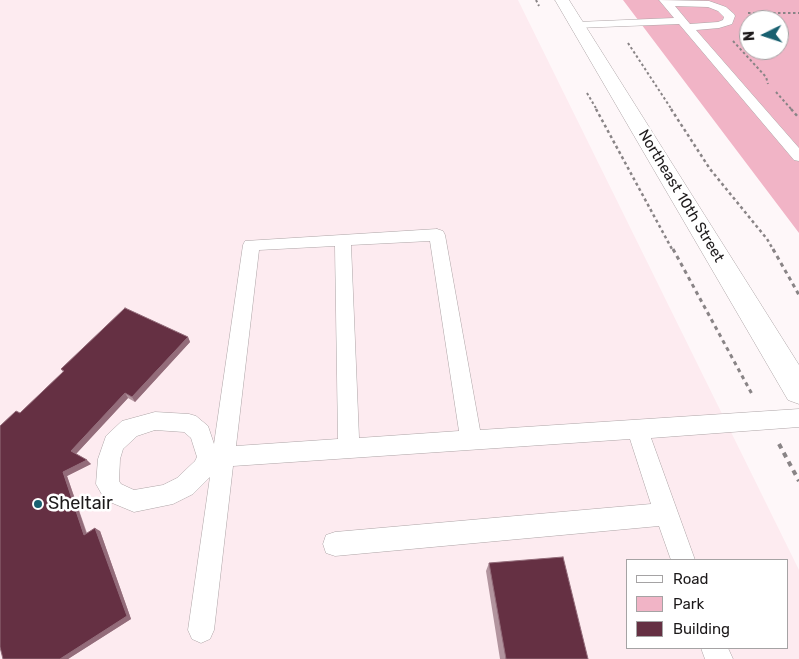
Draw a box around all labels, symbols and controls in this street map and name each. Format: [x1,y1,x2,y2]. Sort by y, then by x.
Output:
north arrow [739,10,789,60]
text: N [741,30,758,42]
street label: Northeast 10th Street [634,126,728,266]
place label: Sheltair [48,493,113,515]
marker: Sheltair [32,498,44,510]
legend [626,559,789,649]
text: Road [673,570,709,588]
text: Park [673,595,704,613]
text: Building [673,620,730,638]

